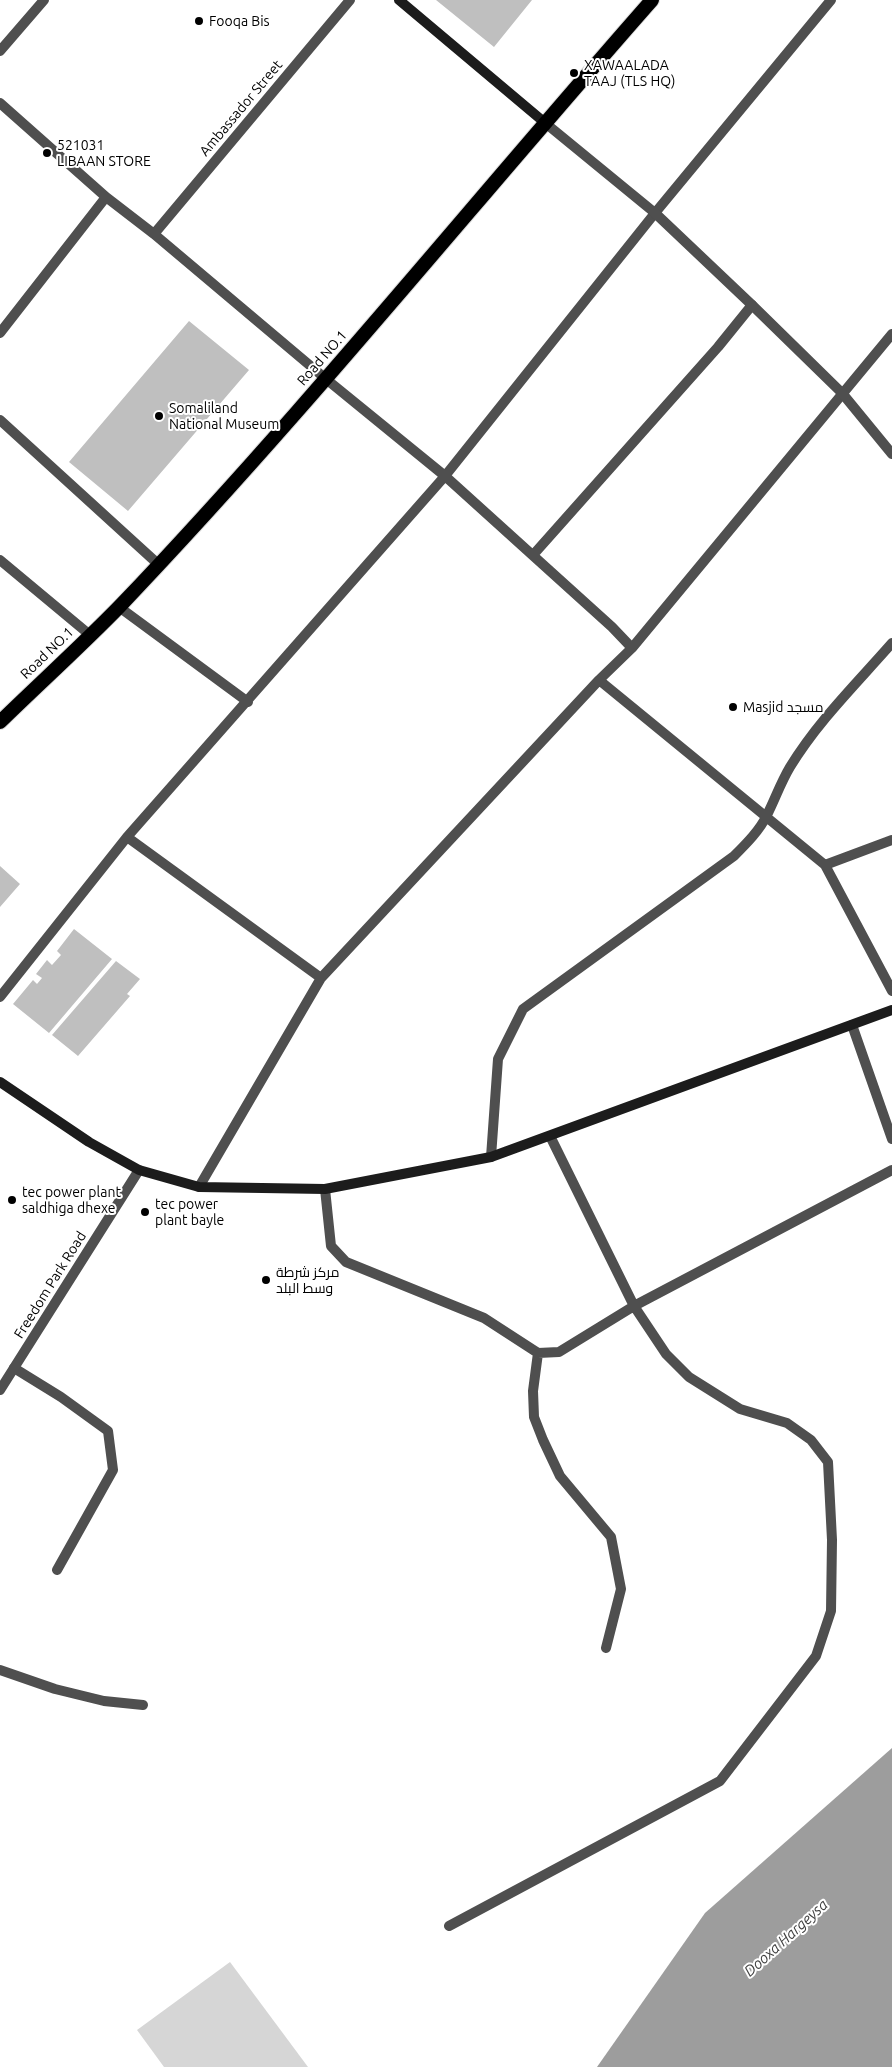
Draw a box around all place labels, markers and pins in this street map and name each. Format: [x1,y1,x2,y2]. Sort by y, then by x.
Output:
place label: Fooqa Bis [209,13,270,29]
marker: Fooqa Bis [193,15,205,27]
place label: XAWAALADA TAAJ (TLS HQ) [584,57,675,90]
marker: XAWAALADA TAAJ (TLS HQ) [568,67,580,79]
place label: 521031 LIBAAN STORE [57,137,151,170]
marker: 521031 LIBAAN STORE [41,147,53,159]
place label: Somaliland National Museum [169,400,279,432]
marker: Somaliland National Museum [153,410,165,422]
place label: Masjid مسجد [743,699,824,715]
marker: Masjid مسجد [727,701,739,713]
place label: tec power plant saldhiga dhexe [22,1184,121,1216]
marker: tec power plant saldhiga dhexe [6,1194,18,1206]
place label: tec power plant bayle [155,1196,224,1228]
marker: tec power plant bayle [139,1206,151,1218]
place label: مركز شرطة وسط البلد [276,1264,339,1296]
marker: مركز شرطة وسط البلد [260,1274,272,1286]

